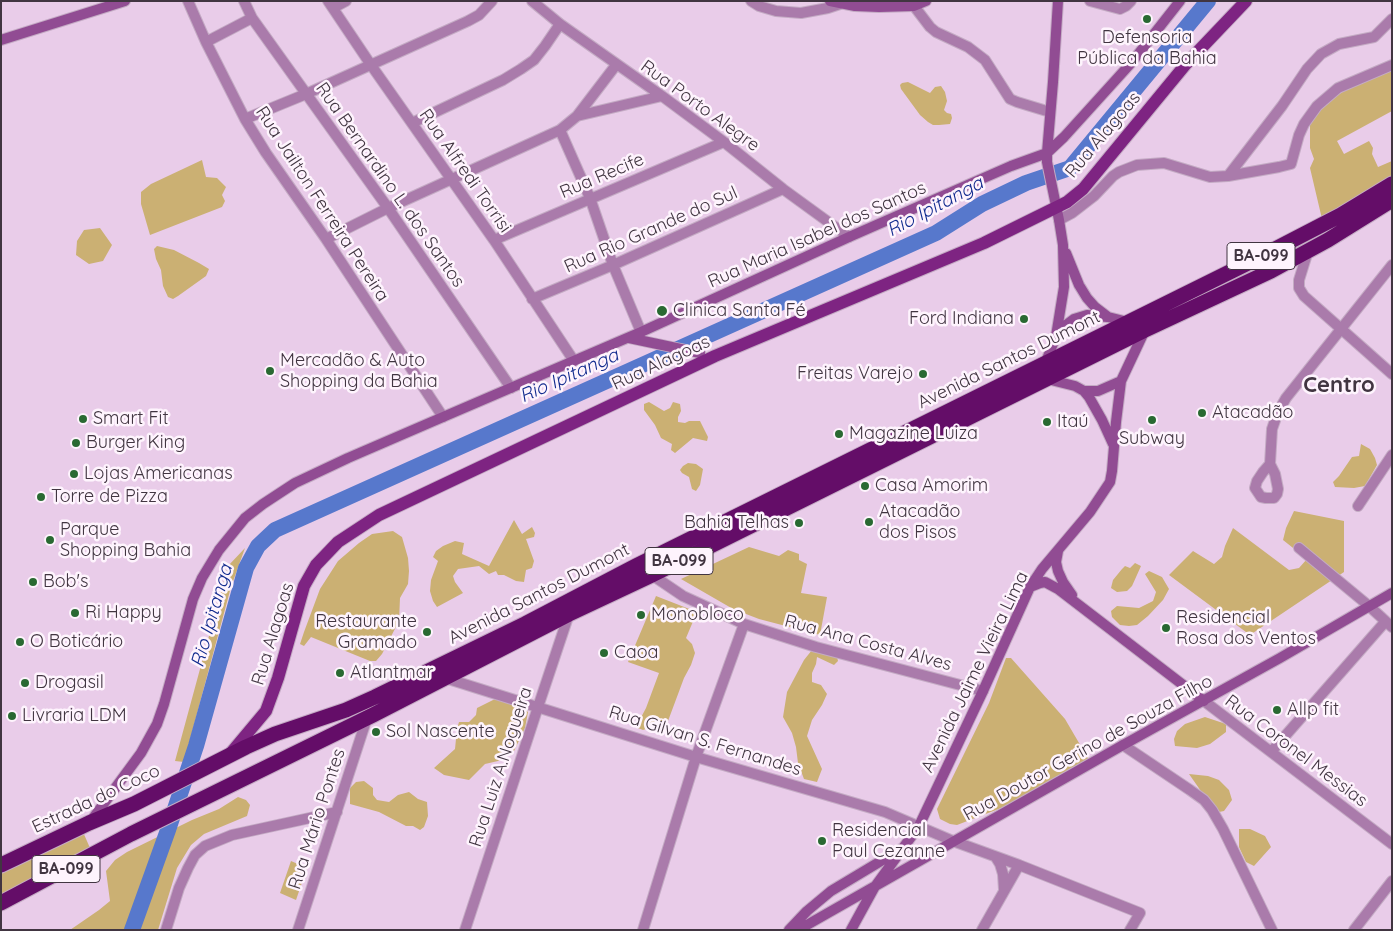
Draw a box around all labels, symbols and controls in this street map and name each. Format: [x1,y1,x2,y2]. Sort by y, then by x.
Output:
marker: Defensoria Pública da Bahia [1141,13,1153,25]
place label: Defensoria Pública da Bahia [1077,27,1217,70]
street label: Rua Porto Alegre [636,56,764,156]
street label: Rua Bernardino L. dos Santos [311,78,469,292]
street label: Rua Alagoas [1061,88,1145,182]
street label: Rua Jailton Ferreira Pereira [251,102,393,306]
street label: Rua Alfredi Torrisi [414,105,516,237]
street label: Rua Recife [557,149,647,203]
water label: Rio Ipitanga [883,172,987,242]
street label: Rua Maria Isabel dos Santos [705,177,929,293]
street label: Rua Rio Grande do Sul [561,182,741,278]
road number: BA-099 [1227,242,1295,270]
place label: Clinica Santa Fé [673,300,806,322]
marker: Clinica Santa Fé [655,304,669,318]
street label: Avenida Santos Dumont [914,306,1104,414]
place label: Ford Indiana [909,308,1014,330]
marker: Ford Indiana [1018,313,1030,325]
street label: Rua Alagoas [609,331,713,395]
water label: Rio Ipitanga [516,344,622,408]
place label: Mercadão & Auto Shopping da Bahia [280,350,438,392]
place label: Freitas Varejo [797,363,913,385]
marker: Mercadão & Auto Shopping da Bahia [264,365,276,377]
marker: Freitas Varejo [917,368,929,380]
district label: Centro [1303,372,1375,398]
place label: Atacadão [1212,402,1293,424]
marker: Atacadão [1196,407,1208,419]
place label: Smart Fit [93,408,169,430]
place label: Itaú [1057,411,1089,433]
marker: Smart Fit [77,413,89,425]
marker: Subway [1146,414,1158,426]
marker: Itaú [1041,416,1053,428]
place label: Magazine Luiza [849,423,978,445]
marker: Magazine Luiza [833,428,845,440]
place label: Subway [1119,428,1185,450]
place label: Burger King [86,432,185,454]
marker: Burger King [70,437,82,449]
place label: Lojas Americanas [84,463,233,485]
marker: Lojas Americanas [68,468,80,480]
place label: Casa Amorim [875,475,988,497]
marker: Casa Amorim [859,480,871,492]
place label: Torre de Pizza [51,486,168,508]
marker: Torre de Pizza [35,491,47,503]
place label: Atacadão dos Pisos [879,501,960,544]
place label: Bahia Telhas [684,512,789,534]
marker: Atacadão dos Pisos [863,516,875,528]
marker: Bahia Telhas [793,517,805,529]
place label: Parque Shopping Bahia [60,519,191,562]
marker: Parque Shopping Bahia [44,534,56,546]
street label: Avenida Santos Dumont [445,539,633,649]
road number: BA-099 [645,548,713,574]
water label: Rio Ipitanga [186,562,238,670]
street label: Avenida Jaime Vieira Lima [917,568,1033,776]
place label: Bob's [43,571,88,593]
marker: Bob's [27,576,39,588]
street label: Rua Alagoas [247,580,299,688]
place label: Ri Happy [85,602,162,624]
place label: Monobloco [651,604,744,626]
marker: Ri Happy [69,607,81,619]
place label: Residencial Rosa dos Ventos [1176,607,1316,650]
marker: Monobloco [635,609,647,621]
street label: Rua Ana Costa Alves [782,610,954,676]
place label: Restaurante Gramado [315,611,417,654]
marker: Residencial Rosa dos Ventos [1160,622,1172,634]
marker: Restaurante Gramado [421,626,433,638]
place label: O Boticário [30,631,123,653]
marker: O Boticário [14,636,26,648]
place label: Caoa [614,642,658,664]
marker: Caoa [598,647,610,659]
place label: Atlantmar [350,662,433,684]
marker: Atlantmar [334,667,346,679]
street label: Rua Doutor Gerino de Souza Filho [960,670,1216,826]
place label: Drogasil [35,672,104,694]
marker: Drogasil [19,677,31,689]
street label: Rua Luiz A.Nogueira [465,684,537,850]
street label: Rua Coronel Messias [1221,690,1371,812]
place label: Allp fit [1287,699,1339,721]
street label: Rua Gilvan S. Fernandes [606,701,804,781]
marker: Allp fit [1271,704,1283,716]
place label: Livraria LDM [22,705,127,727]
marker: Livraria LDM [6,710,18,722]
place label: Sol Nascente [386,721,495,743]
marker: Sol Nascente [370,726,382,738]
street label: Rua Mário Pontes [284,746,350,892]
street label: Estrada do Coco [29,760,163,838]
place label: Residencial Paul Cezanne [832,820,945,862]
marker: Residencial Paul Cezanne [816,835,828,847]
road number: BA-099 [32,856,100,882]

